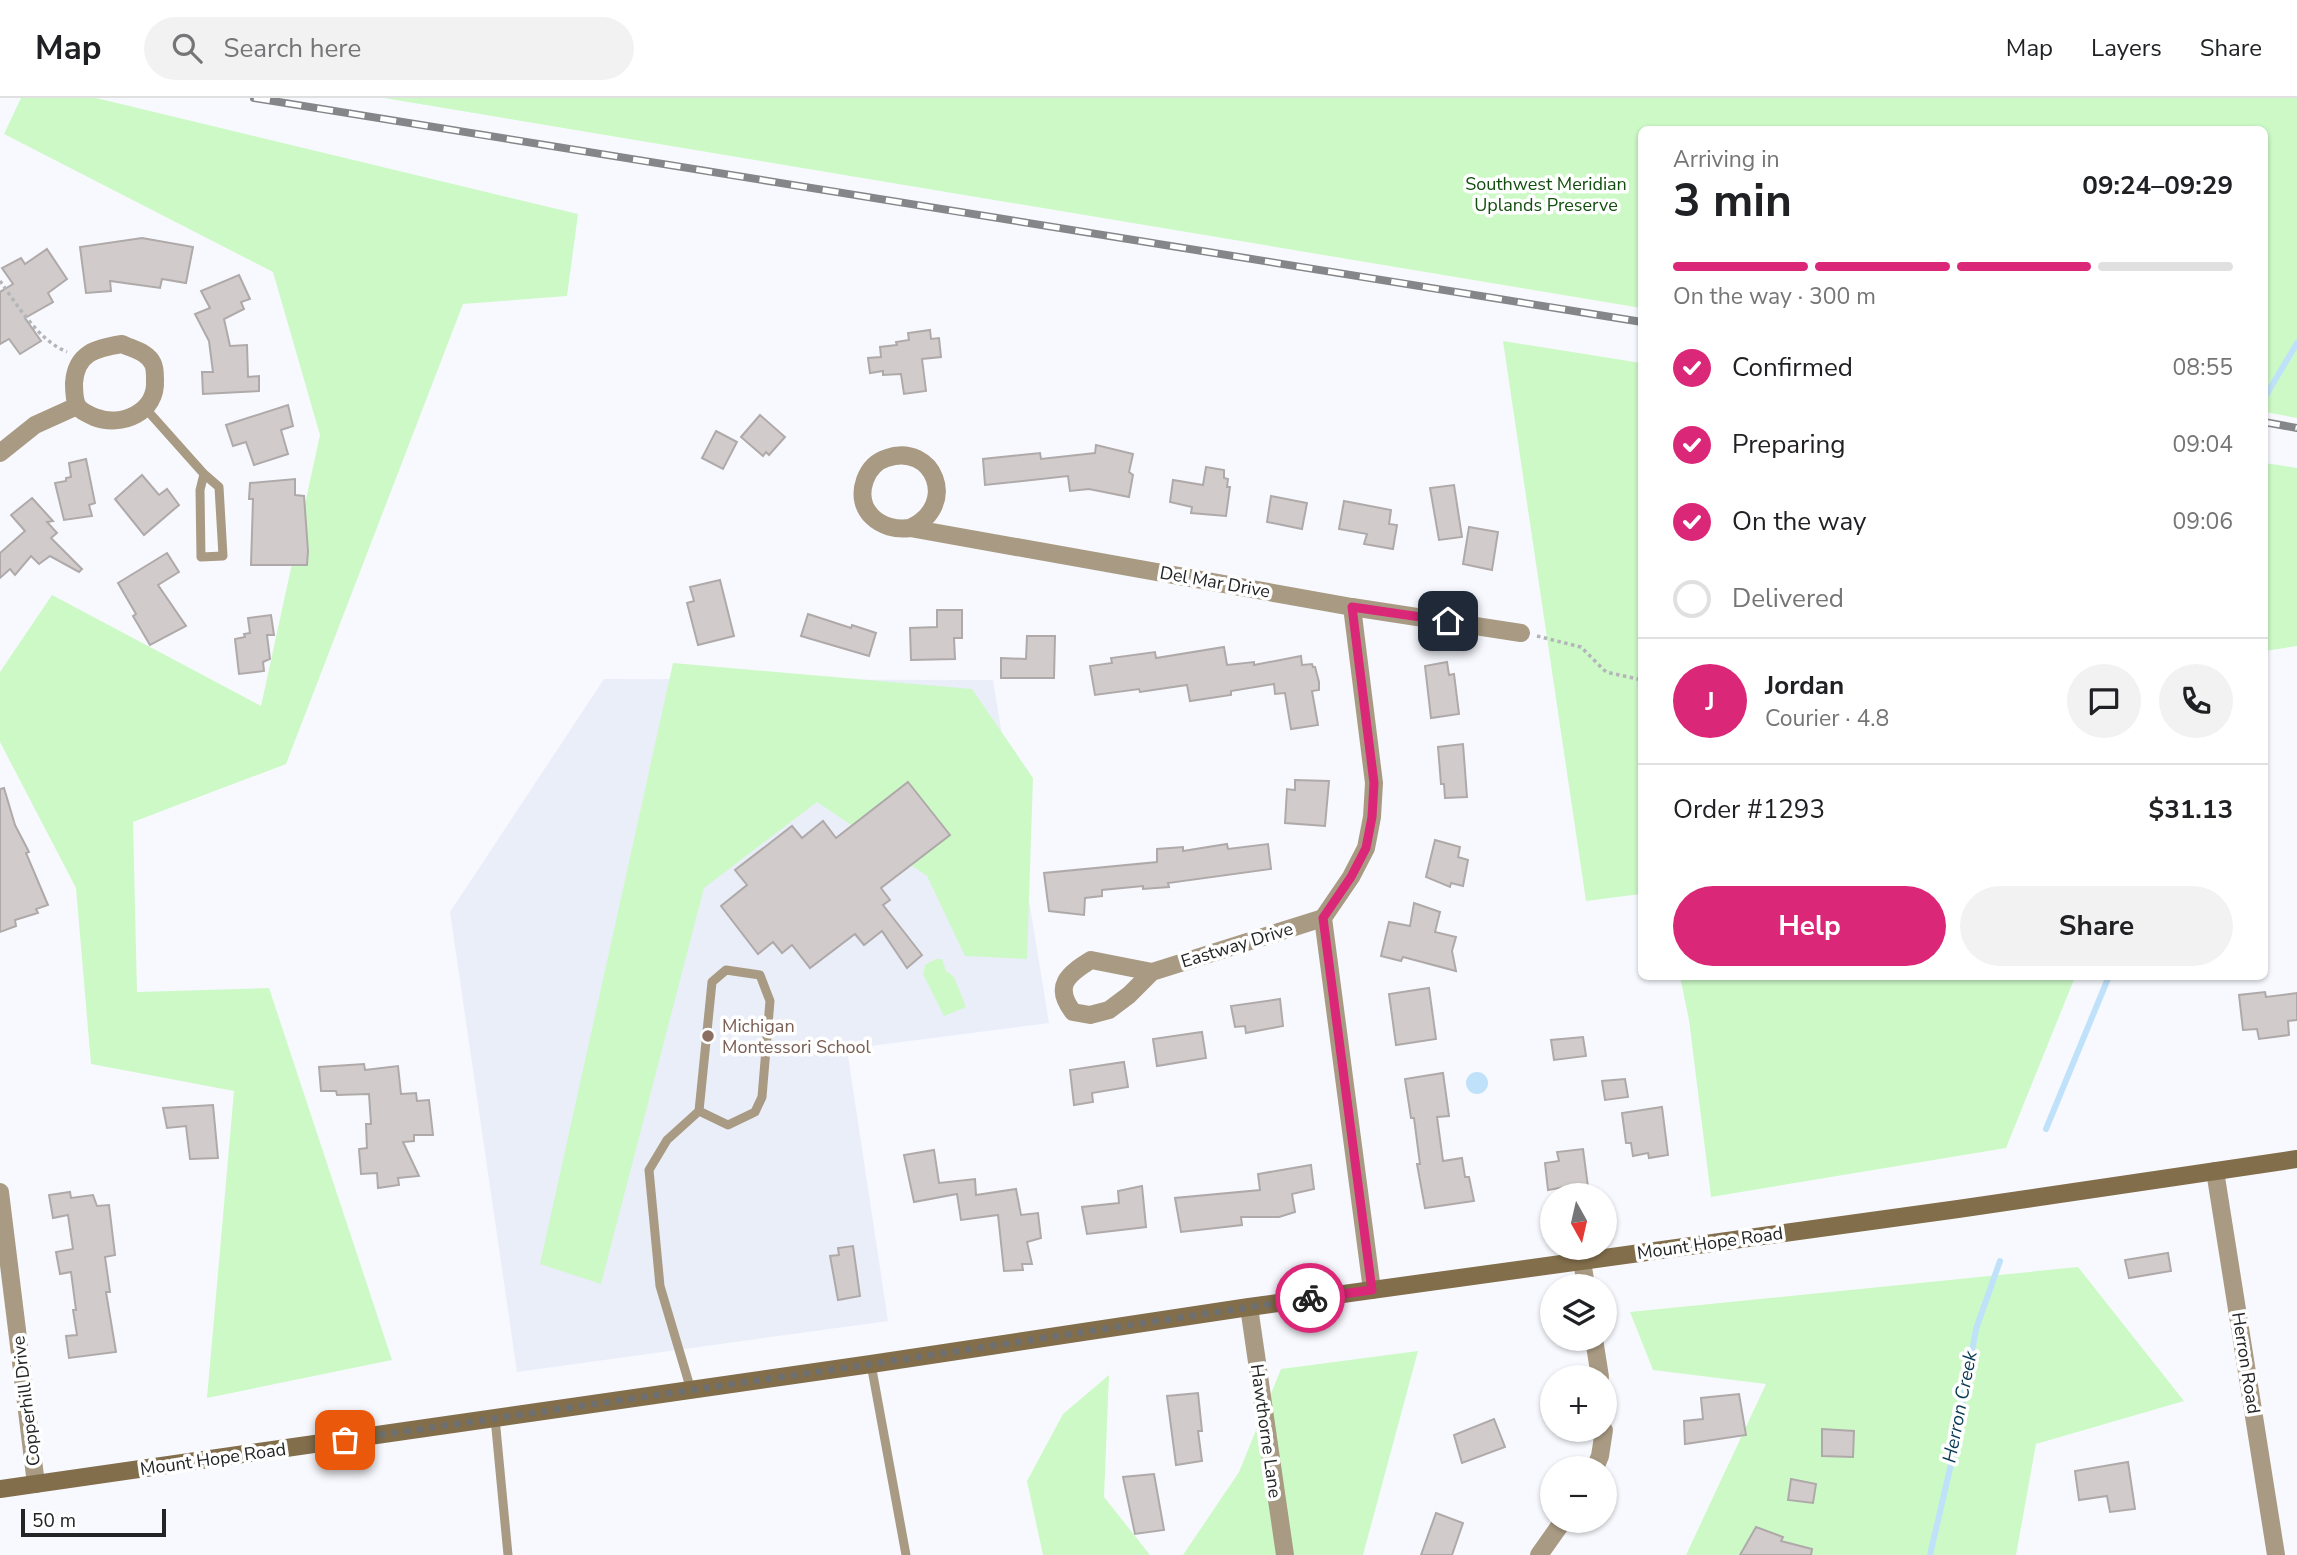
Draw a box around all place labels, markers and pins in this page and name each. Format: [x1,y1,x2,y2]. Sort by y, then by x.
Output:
pin [1418,591,1478,651]
place label: Michigan Montessori School [722,1014,872,1059]
marker: Michigan Montessori School [700,1028,716,1044]
pin [315,1410,375,1470]

